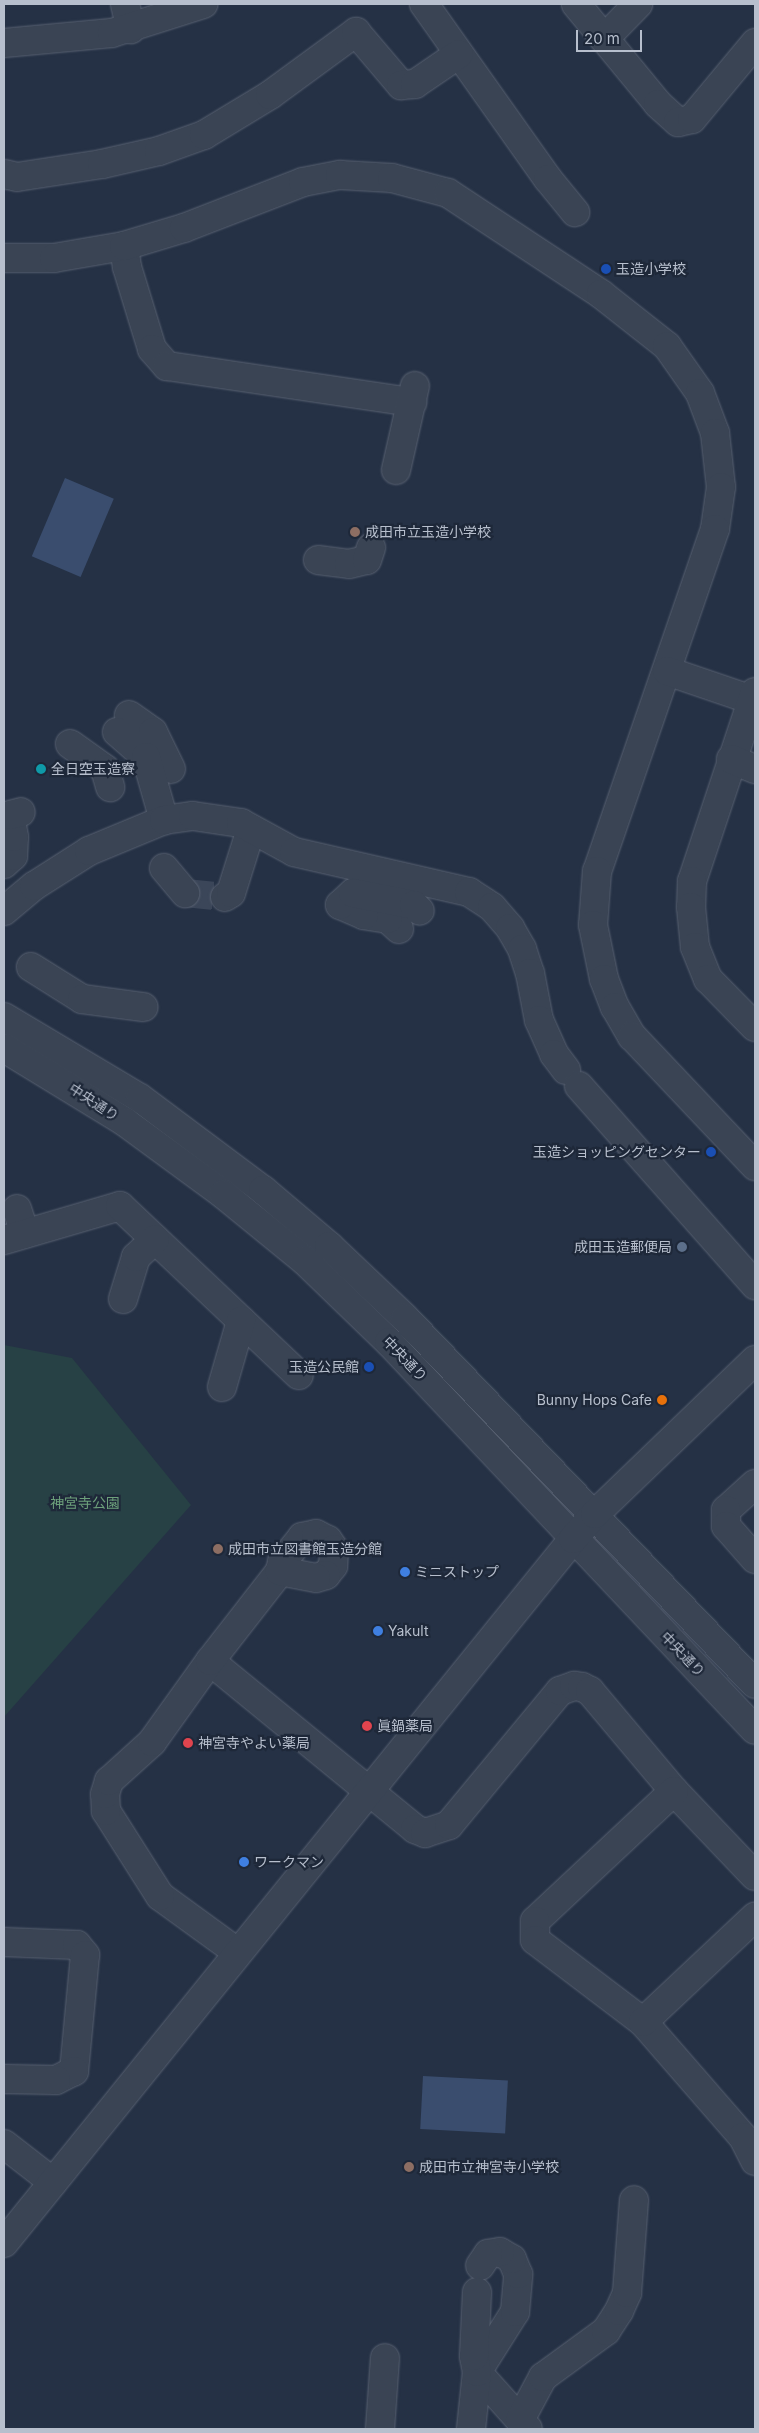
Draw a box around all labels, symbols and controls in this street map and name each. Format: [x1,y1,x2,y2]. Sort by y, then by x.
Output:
scale bar [579,20,645,52]
text: 20 m [584,29,620,48]
place label: 玉造小学校 [616,261,686,277]
marker: 玉造小学校 [600,263,612,275]
place label: 成田市立玉造小学校 [365,524,491,540]
marker: 成田市立玉造小学校 [349,526,361,538]
place label: 全日空玉造寮 [51,761,135,777]
marker: 全日空玉造寮 [35,763,47,775]
street label: 中央通り [66,1080,122,1124]
place label: 玉造ショッピングセンター [533,1144,701,1160]
marker: 玉造ショッピングセンター [705,1146,717,1158]
place label: 成田玉造郵便局 [574,1239,672,1255]
marker: 成田玉造郵便局 [676,1241,688,1253]
street label: 中央通り [380,1333,430,1385]
place label: 玉造公民館 [289,1359,359,1375]
marker: 玉造公民館 [363,1361,375,1373]
place label: Bunny Hops Cafe [537,1392,652,1408]
marker: Bunny Hops Cafe [656,1394,668,1406]
park label: 神宮寺公園 [50,1495,120,1511]
place label: 成田市立図書館玉造分館 [228,1541,382,1557]
marker: 成田市立図書館玉造分館 [212,1543,224,1555]
place label: ミニストップ [415,1564,499,1580]
marker: ミニストップ [399,1566,411,1578]
place label: Yakult [388,1623,429,1639]
marker: Yakult [372,1625,384,1637]
street label: 中央通り [658,1628,708,1680]
place label: 眞鍋薬局 [377,1718,433,1734]
marker: 眞鍋薬局 [361,1720,373,1732]
place label: 神宮寺やよい薬局 [198,1735,310,1751]
marker: 神宮寺やよい薬局 [182,1737,194,1749]
place label: ワークマン [254,1854,324,1870]
marker: ワークマン [238,1856,250,1868]
place label: 成田市立神宮寺小学校 [419,2159,559,2175]
marker: 成田市立神宮寺小学校 [403,2161,415,2173]

